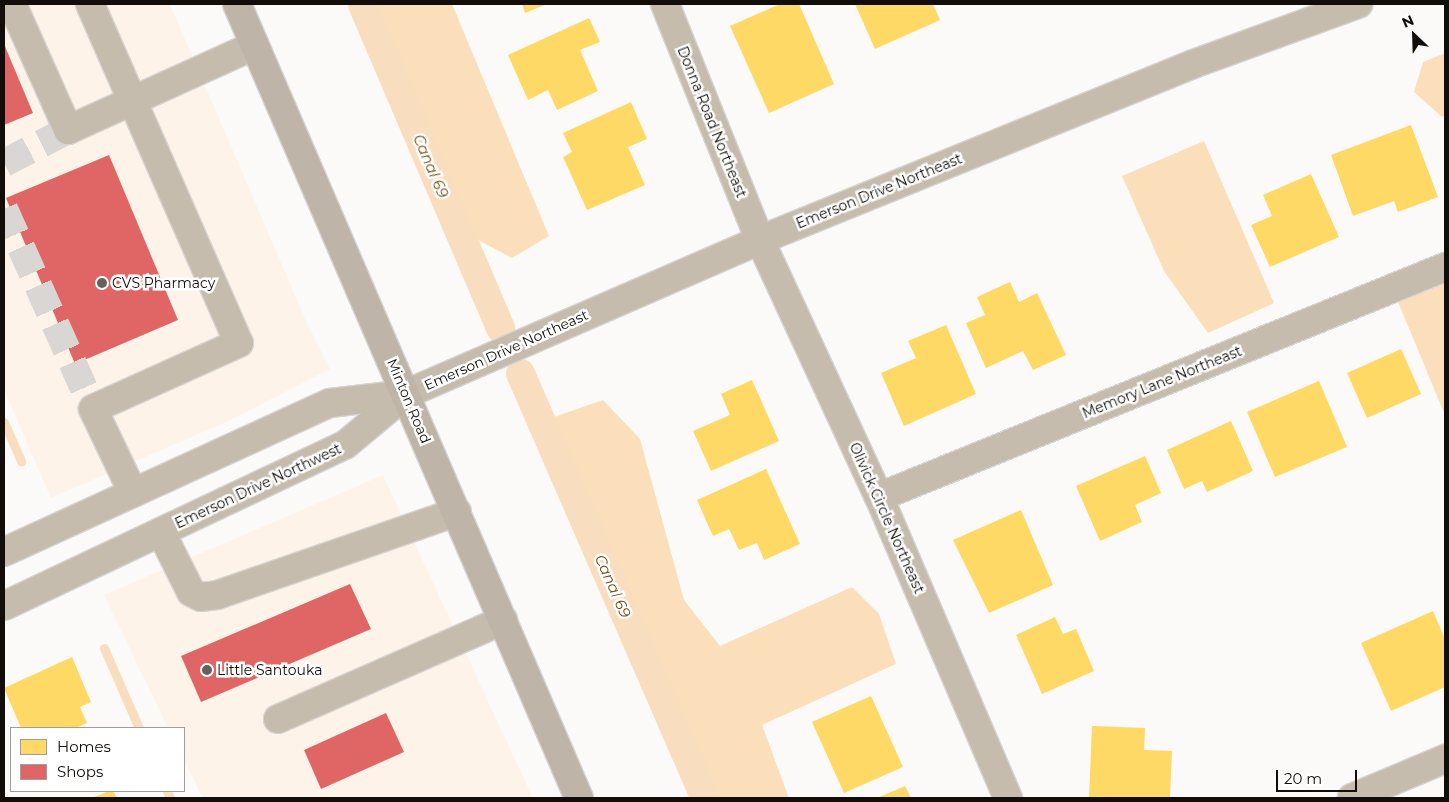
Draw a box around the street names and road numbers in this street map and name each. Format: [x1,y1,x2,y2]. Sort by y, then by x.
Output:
street label: Donna Road Northeast [674,44,750,200]
street label: Emerson Drive Northeast [794,150,964,232]
street label: Emerson Drive Northeast [422,306,590,394]
street label: Memory Lane Northeast [1080,342,1244,422]
street label: Minton Road [384,356,434,446]
street label: Emerson Drive Northwest [172,440,344,532]
street label: Olivick Circle Northeast [846,440,928,596]

